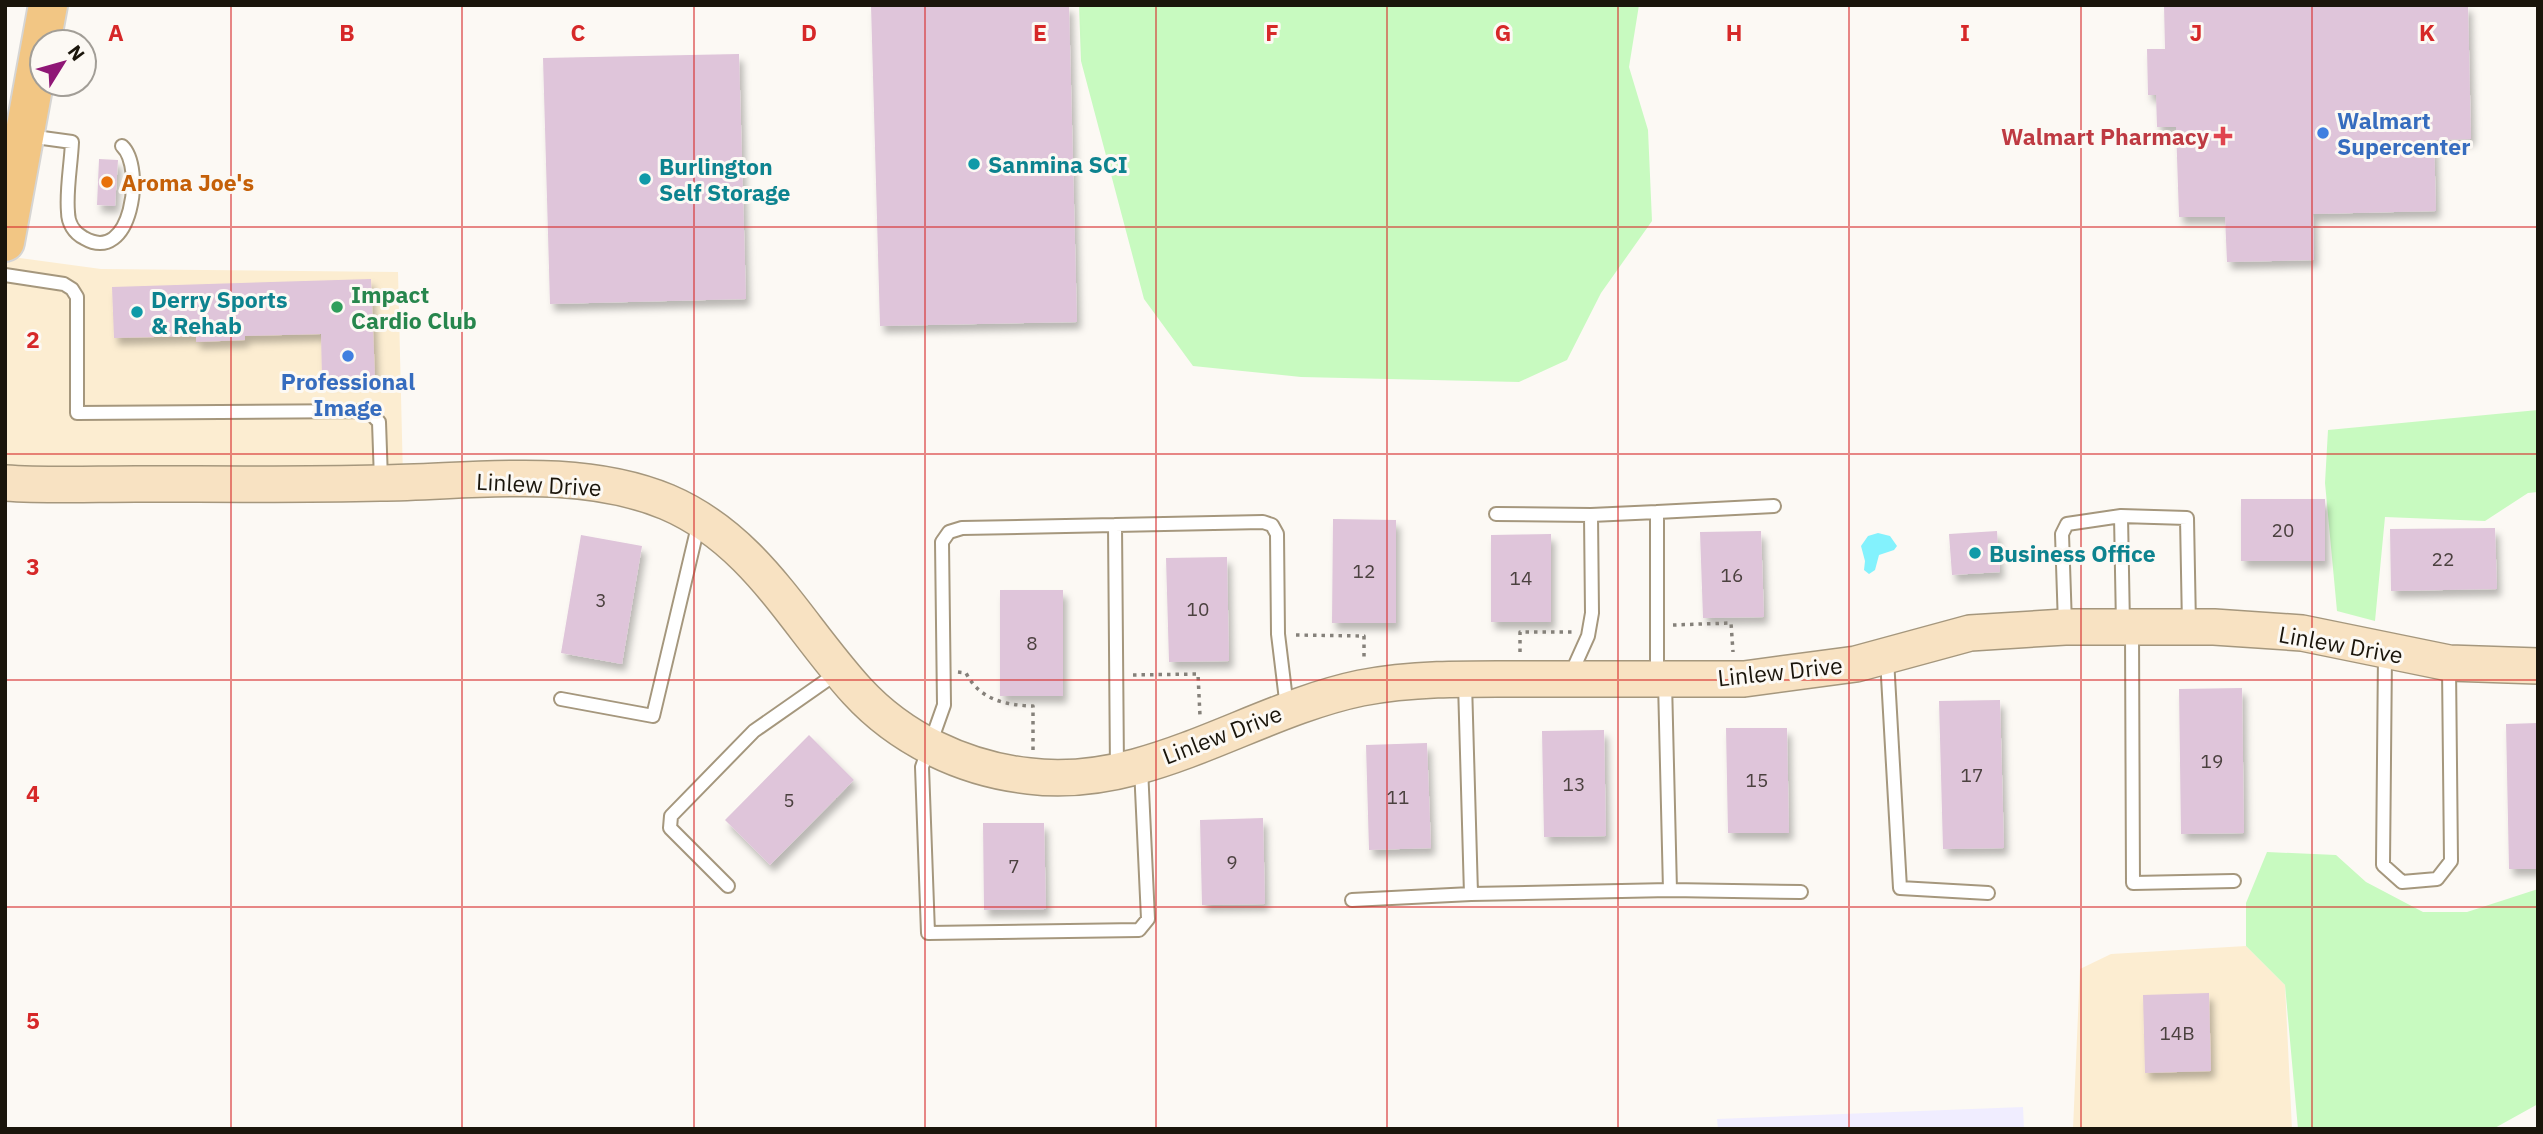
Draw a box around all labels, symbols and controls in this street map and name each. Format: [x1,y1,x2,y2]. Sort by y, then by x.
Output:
text: A [108,17,124,47]
text: B [339,17,355,47]
text: C [571,17,586,47]
text: D [801,17,817,47]
text: E [1033,17,1047,47]
text: F [1265,17,1279,47]
text: G [1495,17,1511,47]
text: H [1726,17,1742,47]
text: I [1960,17,1970,47]
text: J [2190,17,2202,47]
text: K [2419,17,2435,47]
north arrow [28,28,98,98]
text: N [63,40,90,65]
place label: Walmart Supercenter [2337,105,2471,161]
place label: Walmart Pharmacy [2001,121,2210,151]
marker: Walmart Supercenter [2315,125,2331,141]
marker: Walmart Pharmacy [2215,128,2231,144]
place label: Sanmina SCI [988,149,1128,179]
place label: Burlington Self Storage [659,151,791,207]
marker: Sanmina SCI [966,156,982,172]
place label: Aroma Joe's [121,167,254,197]
marker: Burlington Self Storage [637,171,653,187]
marker: Aroma Joe's [99,174,115,190]
place label: Impact Cardio Club [351,279,477,335]
place label: Derry Sports & Rehab [151,284,288,340]
marker: Impact Cardio Club [329,299,345,315]
marker: Derry Sports & Rehab [129,304,145,320]
text: 2 [26,324,40,354]
marker: Professional Image [340,348,356,364]
place label: Professional Image [281,366,415,422]
street label: Linlew Drive [476,466,602,502]
house number: 20 [2272,518,2294,542]
place label: Business Office [1989,538,2156,568]
marker: Business Office [1967,545,1983,561]
house number: 22 [2432,547,2454,571]
text: 3 [26,551,40,581]
house number: 12 [1353,559,1375,583]
house number: 16 [1721,563,1743,587]
house number: 14 [1510,566,1532,590]
house number: 3 [595,588,607,612]
house number: 10 [1187,597,1209,621]
street label: Linlew Drive [2277,618,2405,670]
house number: 8 [1026,631,1038,655]
street label: Linlew Drive [1716,650,1844,692]
street label: Linlew Drive [1158,697,1286,771]
house number: 19 [2201,749,2223,773]
house number: 17 [1961,763,1983,787]
house number: 15 [1746,768,1768,792]
house number: 13 [1563,772,1585,796]
text: 4 [26,778,40,808]
house number: 11 [1387,785,1409,809]
house number: 5 [783,788,795,812]
house number: 9 [1226,850,1238,874]
house number: 7 [1008,854,1020,878]
text: 5 [26,1005,40,1035]
house number: 14B [2159,1021,2195,1045]

